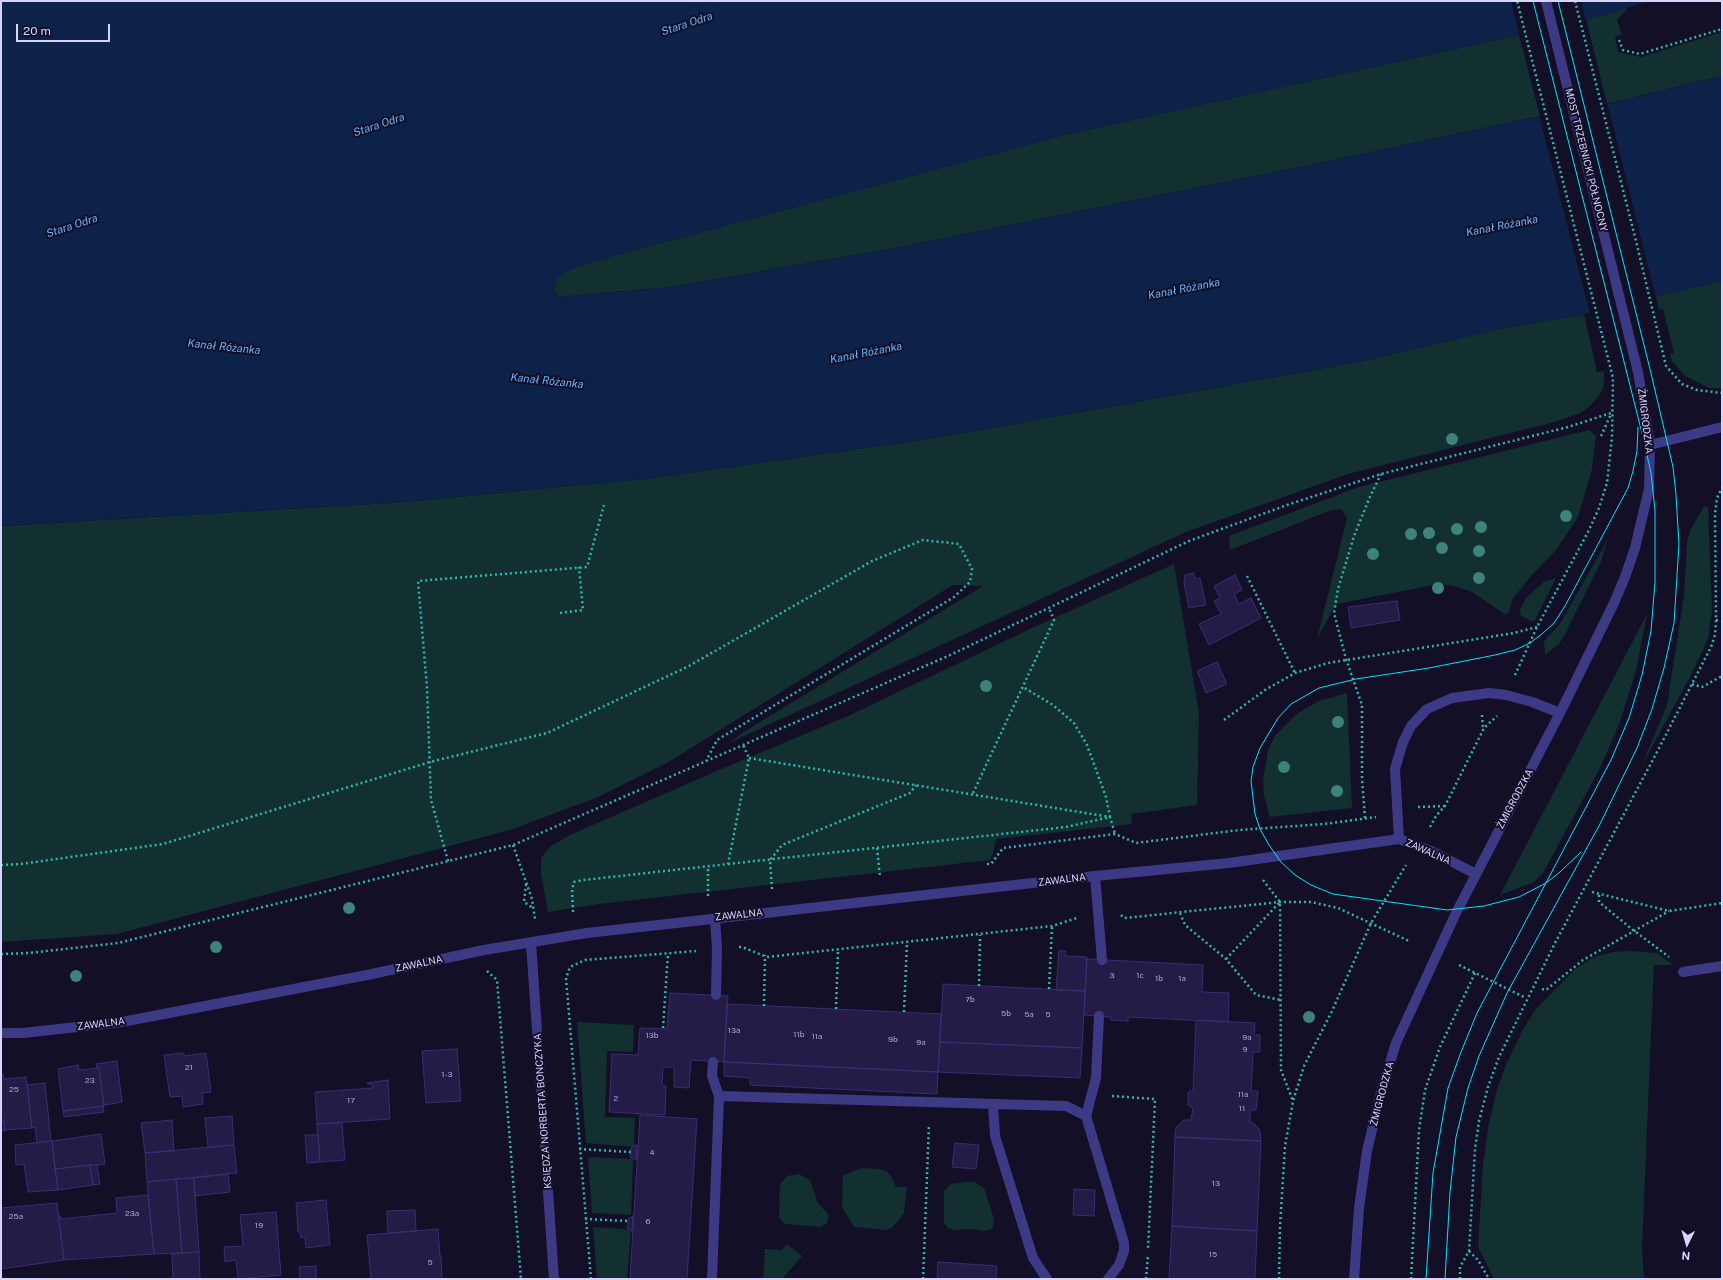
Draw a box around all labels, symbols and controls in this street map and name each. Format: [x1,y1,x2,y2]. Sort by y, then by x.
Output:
water label: Stara Odra [660,9,714,39]
scale bar [18,16,112,42]
text: 20 m [23,24,51,38]
street label: MOST TRZEBNICKI PÓŁNOCNY [1562,87,1610,233]
water label: Stara Odra [352,110,406,140]
water label: Stara Odra [45,211,99,241]
water label: Kanał Różanka [1465,213,1539,239]
water label: Kanał Różanka [1147,276,1221,302]
water label: Kanał Różanka [187,337,261,357]
water label: Kanał Różanka [829,340,903,366]
water label: Kanał Różanka [510,371,584,391]
street label: ŻMIGRODZKA [1635,387,1655,455]
street label: ŻMIGRODZKA [1494,767,1536,831]
street label: ZAWALNA [1404,837,1452,867]
street label: ZAWALNA [1037,871,1087,889]
street label: ZAWALNA [714,907,764,923]
street label: ZAWALNA [394,953,444,975]
house number: 3 [1109,971,1115,981]
house number: 1c [1136,971,1144,981]
house number: 1b [1155,974,1163,984]
house number: 1a [1178,974,1186,984]
house number: 7b [965,995,975,1005]
house number: 5b [1001,1009,1011,1019]
house number: 5a [1024,1010,1034,1020]
house number: 5 [1045,1010,1051,1020]
street label: ZAWALNA [76,1015,126,1033]
house number: 13a [728,1026,740,1036]
house number: 11b [793,1030,805,1040]
house number: 13b [645,1031,659,1041]
house number: 11a [812,1032,822,1042]
street label: KSIĘDZA NORBERTA BONCZYKA [532,1033,554,1189]
house number: 9a [1242,1033,1252,1043]
house number: 9b [888,1035,898,1045]
house number: 9a [916,1038,926,1048]
house number: 9 [1243,1045,1247,1055]
street label: ŻMIGRODZKA [1368,1060,1396,1128]
house number: 21 [185,1063,193,1073]
house number: 1-3 [441,1070,453,1080]
house number: 23 [85,1076,95,1086]
house number: 25 [9,1085,19,1095]
house number: 11a [1238,1090,1248,1100]
house number: 2 [614,1094,618,1104]
house number: 17 [347,1096,355,1106]
house number: 11 [1239,1104,1245,1114]
house number: 4 [649,1148,655,1158]
house number: 13 [1212,1179,1220,1189]
house number: 23a [125,1209,139,1219]
house number: 25a [9,1212,23,1222]
house number: 6 [646,1217,650,1227]
house number: 19 [255,1221,263,1231]
north arrow [1667,1224,1707,1264]
house number: 15 [1209,1250,1217,1260]
text: N [1681,1250,1691,1262]
house number: 5 [427,1258,433,1268]

